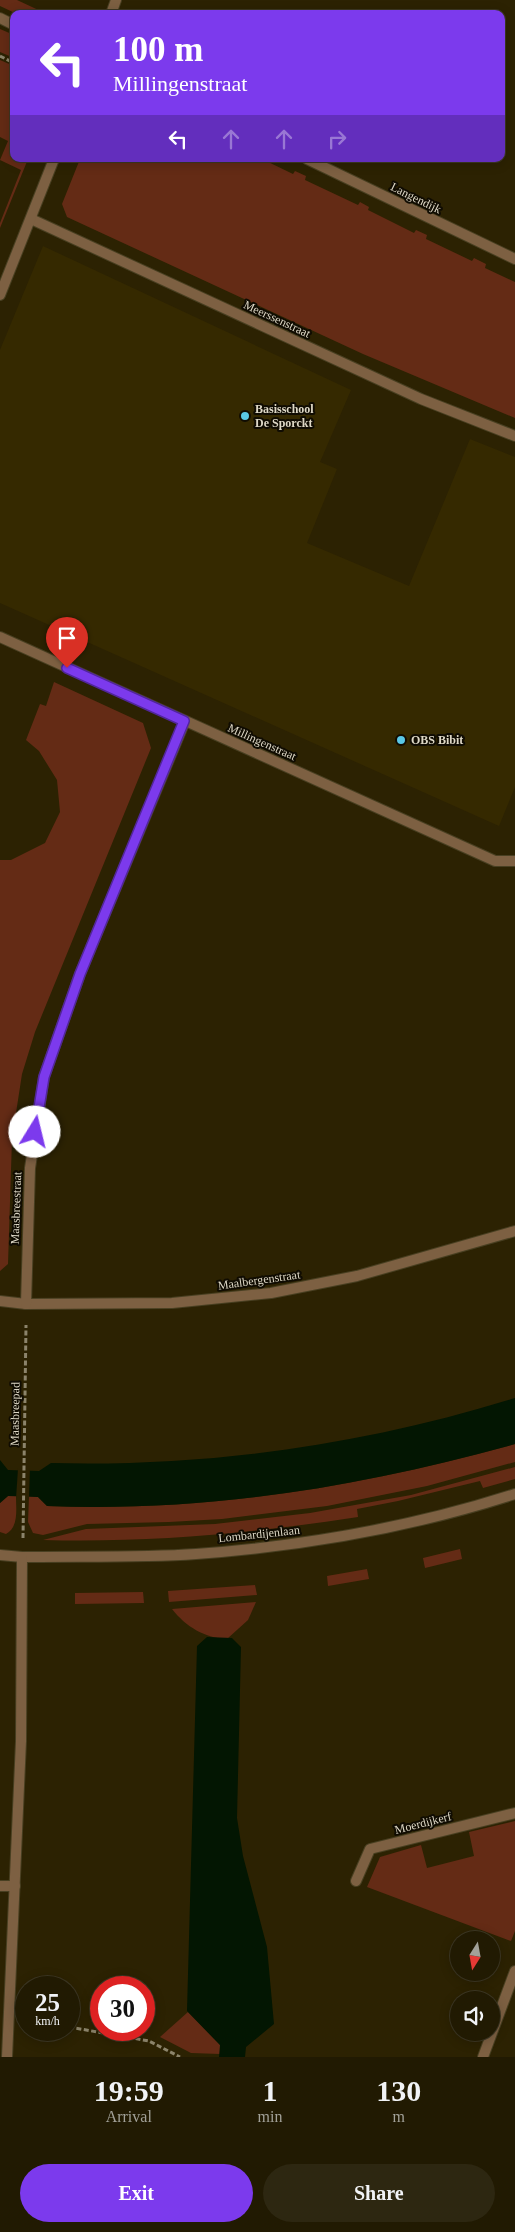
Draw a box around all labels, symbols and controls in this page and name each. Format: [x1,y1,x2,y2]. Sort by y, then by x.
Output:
icon: left [30,30,95,95]
text: 100 m [113,30,203,69]
text: Millingenstraat [113,71,247,96]
icon: left [164,125,192,153]
icon: ahead [217,125,245,153]
icon: ahead [270,125,298,153]
icon: right [323,125,351,153]
street label: Langendijk [388,180,444,216]
street label: Meerssenstraat [241,297,313,341]
place label: Basisschool De Sporckt [255,402,314,430]
marker: Basisschool De Sporckt [239,410,251,422]
pin [46,617,88,668]
icon: arrive [53,624,81,652]
street label: Millingenstraat [226,721,299,764]
place label: OBS Bibit [411,733,463,747]
marker: OBS Bibit [395,734,407,746]
position arrow [8,1105,60,1157]
street label: Maasbreestraat [8,1171,24,1245]
street label: Maalbergenstraat [217,1267,302,1293]
street label: Maasbreepad [7,1382,23,1446]
street label: Lombardijenlaan [218,1523,300,1545]
street label: Moerdijkerf [393,1809,453,1837]
north arrow [450,1931,500,1981]
map controls [450,1931,500,2041]
speed limit sign: 30 [90,1976,155,2041]
text: 25 [35,1989,60,2016]
button: sound [450,1991,500,2041]
text: km/h [35,2014,60,2028]
text: 19:59 [94,2074,164,2107]
text: 1 [262,2074,277,2107]
text: 130 [376,2074,421,2107]
text: Arrival [106,2108,152,2125]
text: min [258,2108,282,2125]
text: m [392,2108,405,2125]
button: Exit [20,2164,253,2222]
button: Share [263,2164,495,2222]

